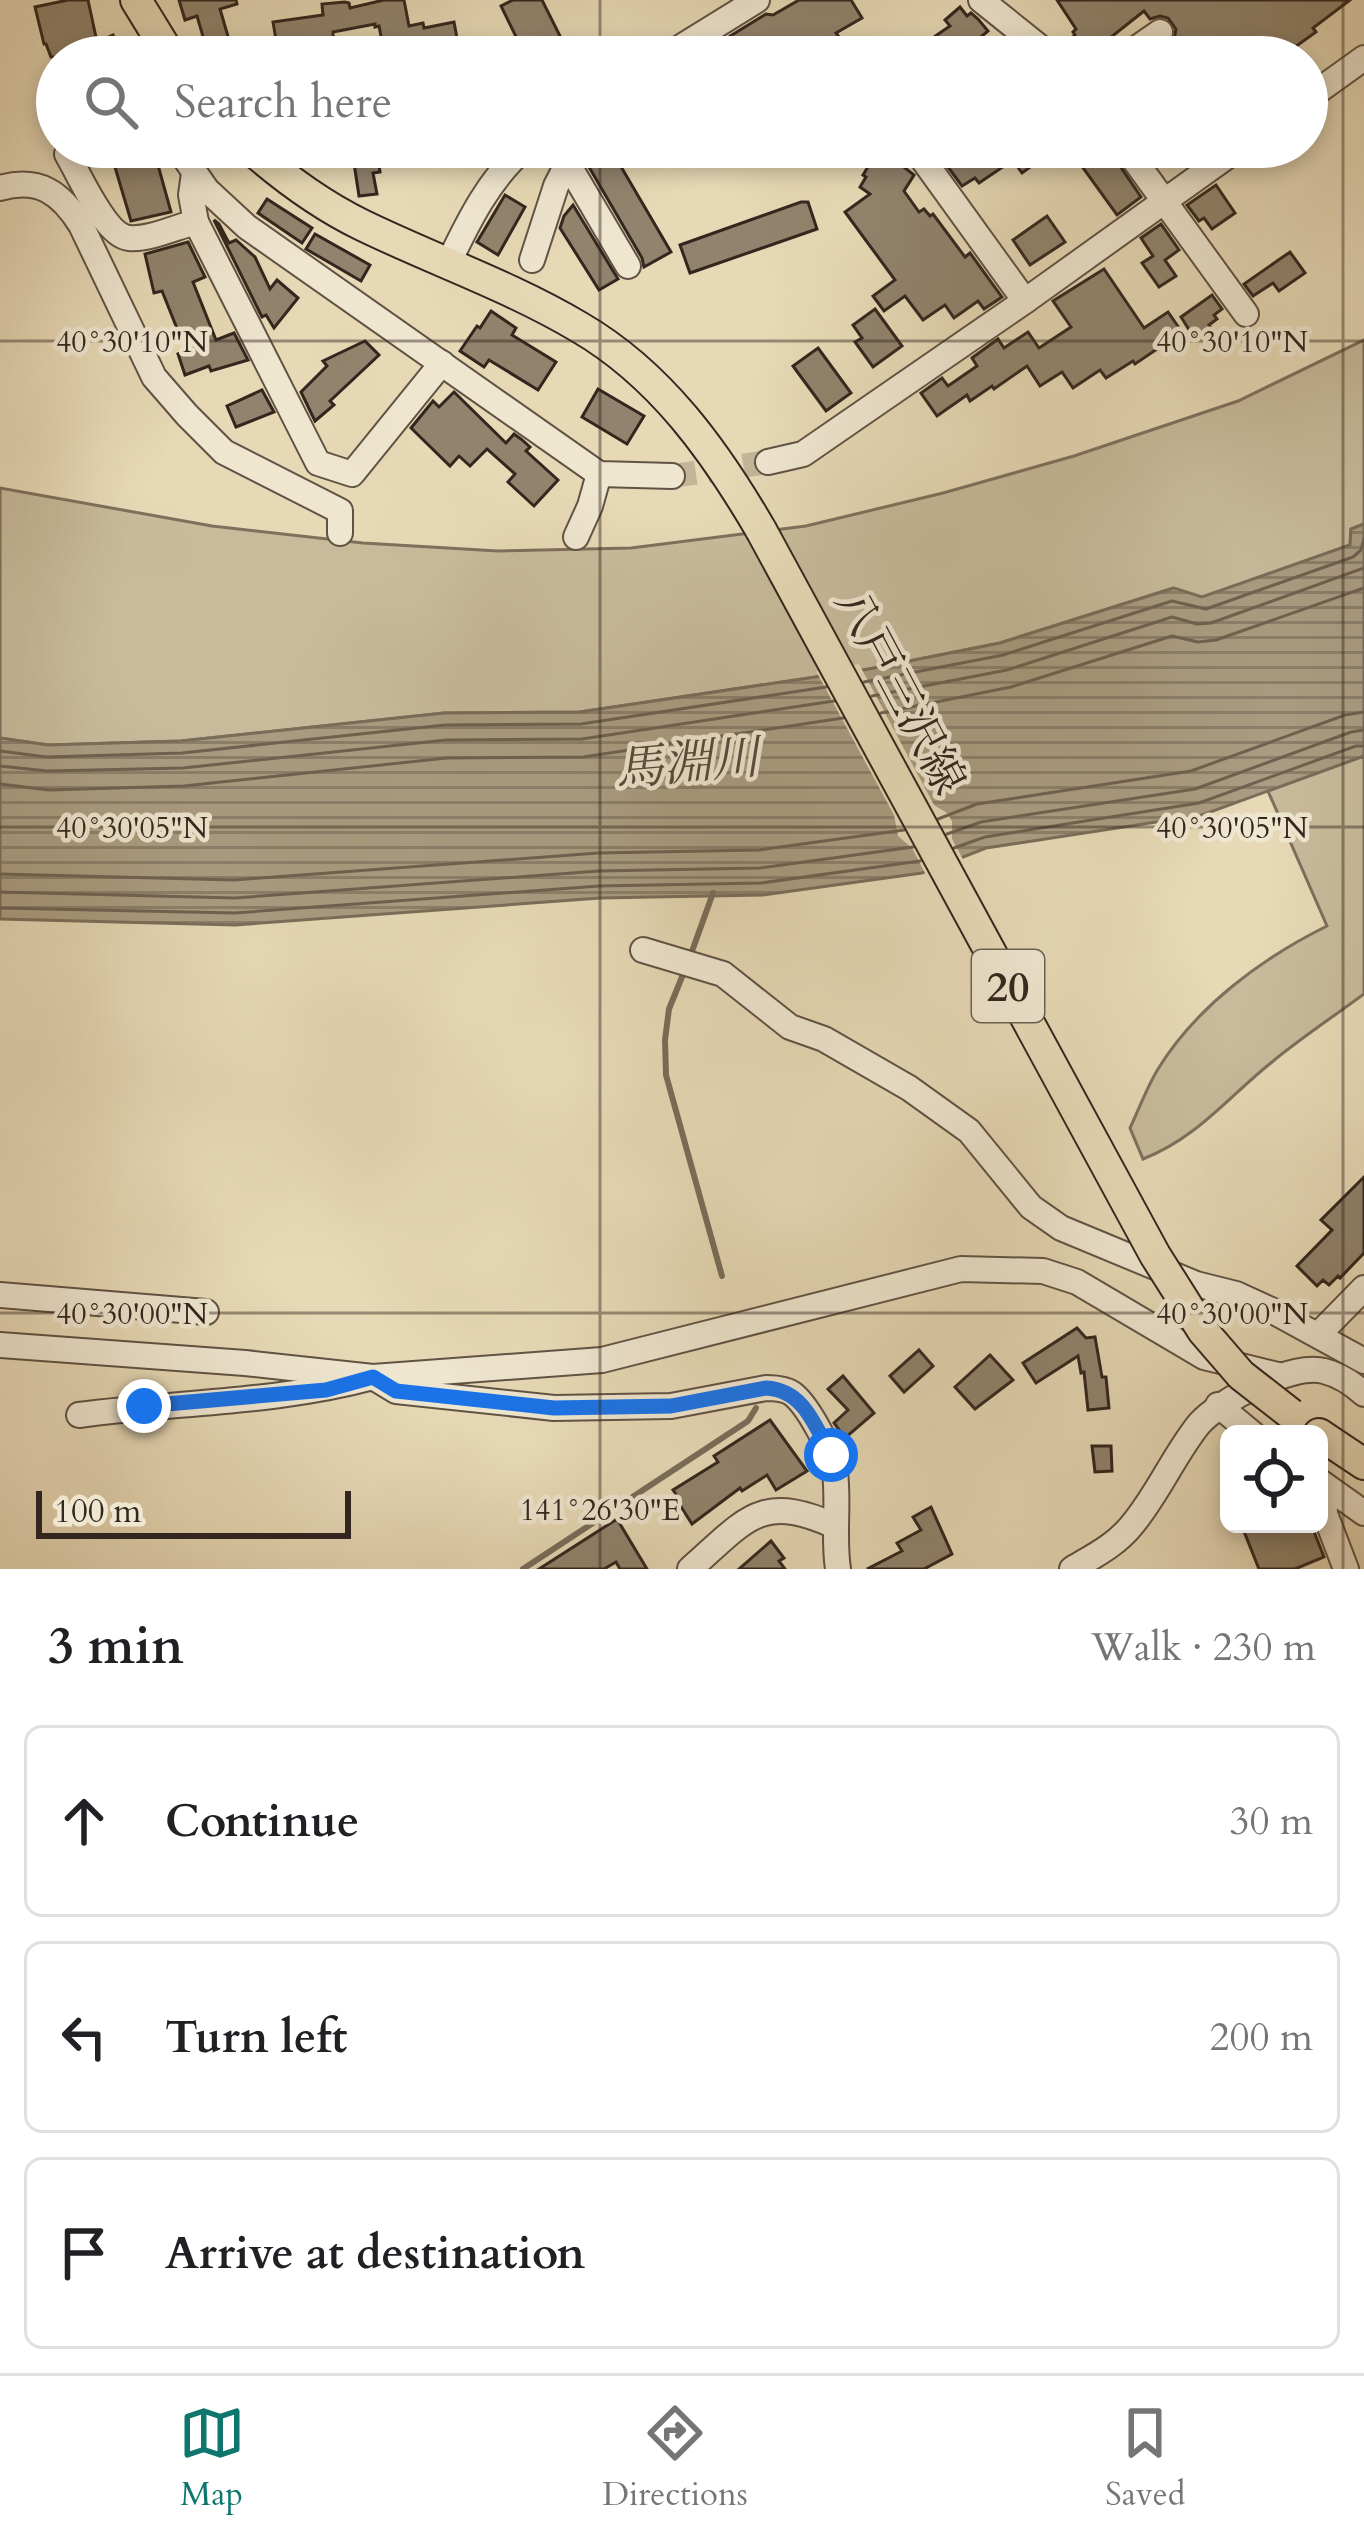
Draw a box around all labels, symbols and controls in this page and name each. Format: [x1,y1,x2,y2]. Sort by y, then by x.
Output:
search box [36,36,1328,168]
icon: search [78,69,144,135]
text: Search here [174,72,392,133]
text: 40°30'10"N [56,322,208,363]
text: 40°30'10"N [1156,322,1308,363]
street label: 八戸三沢線 [820,578,979,805]
water label: 馬淵川 [613,724,767,802]
text: 40°30'05"N [56,808,208,849]
text: 40°30'05"N [1156,808,1308,849]
road number: 20 [972,950,1044,1022]
text: 40°30'00"N [56,1294,208,1335]
text: 40°30'00"N [1156,1294,1308,1335]
route end [117,1379,171,1433]
map controls [1220,1425,1328,1533]
button: locate [1220,1425,1328,1533]
route start [804,1428,858,1482]
scale bar [36,1485,351,1538]
text: 100 m [54,1489,141,1534]
text: 141°26'30"E [520,1490,680,1531]
text: 3 min [48,1612,184,1682]
text: Walk · 230 m [1091,1621,1316,1674]
icon: ahead [51,1788,117,1854]
text: Continue [165,1791,359,1852]
text: 30 m [1230,1795,1313,1848]
icon: left [51,2004,117,2070]
text: Turn left [165,2007,347,2068]
text: 200 m [1210,2011,1313,2064]
icon: arrive [51,2220,117,2286]
text: Arrive at destination [165,2223,585,2284]
tab: Map [179,2400,245,2517]
tab: Directions [602,2400,748,2517]
tab: Saved [1105,2400,1185,2517]

